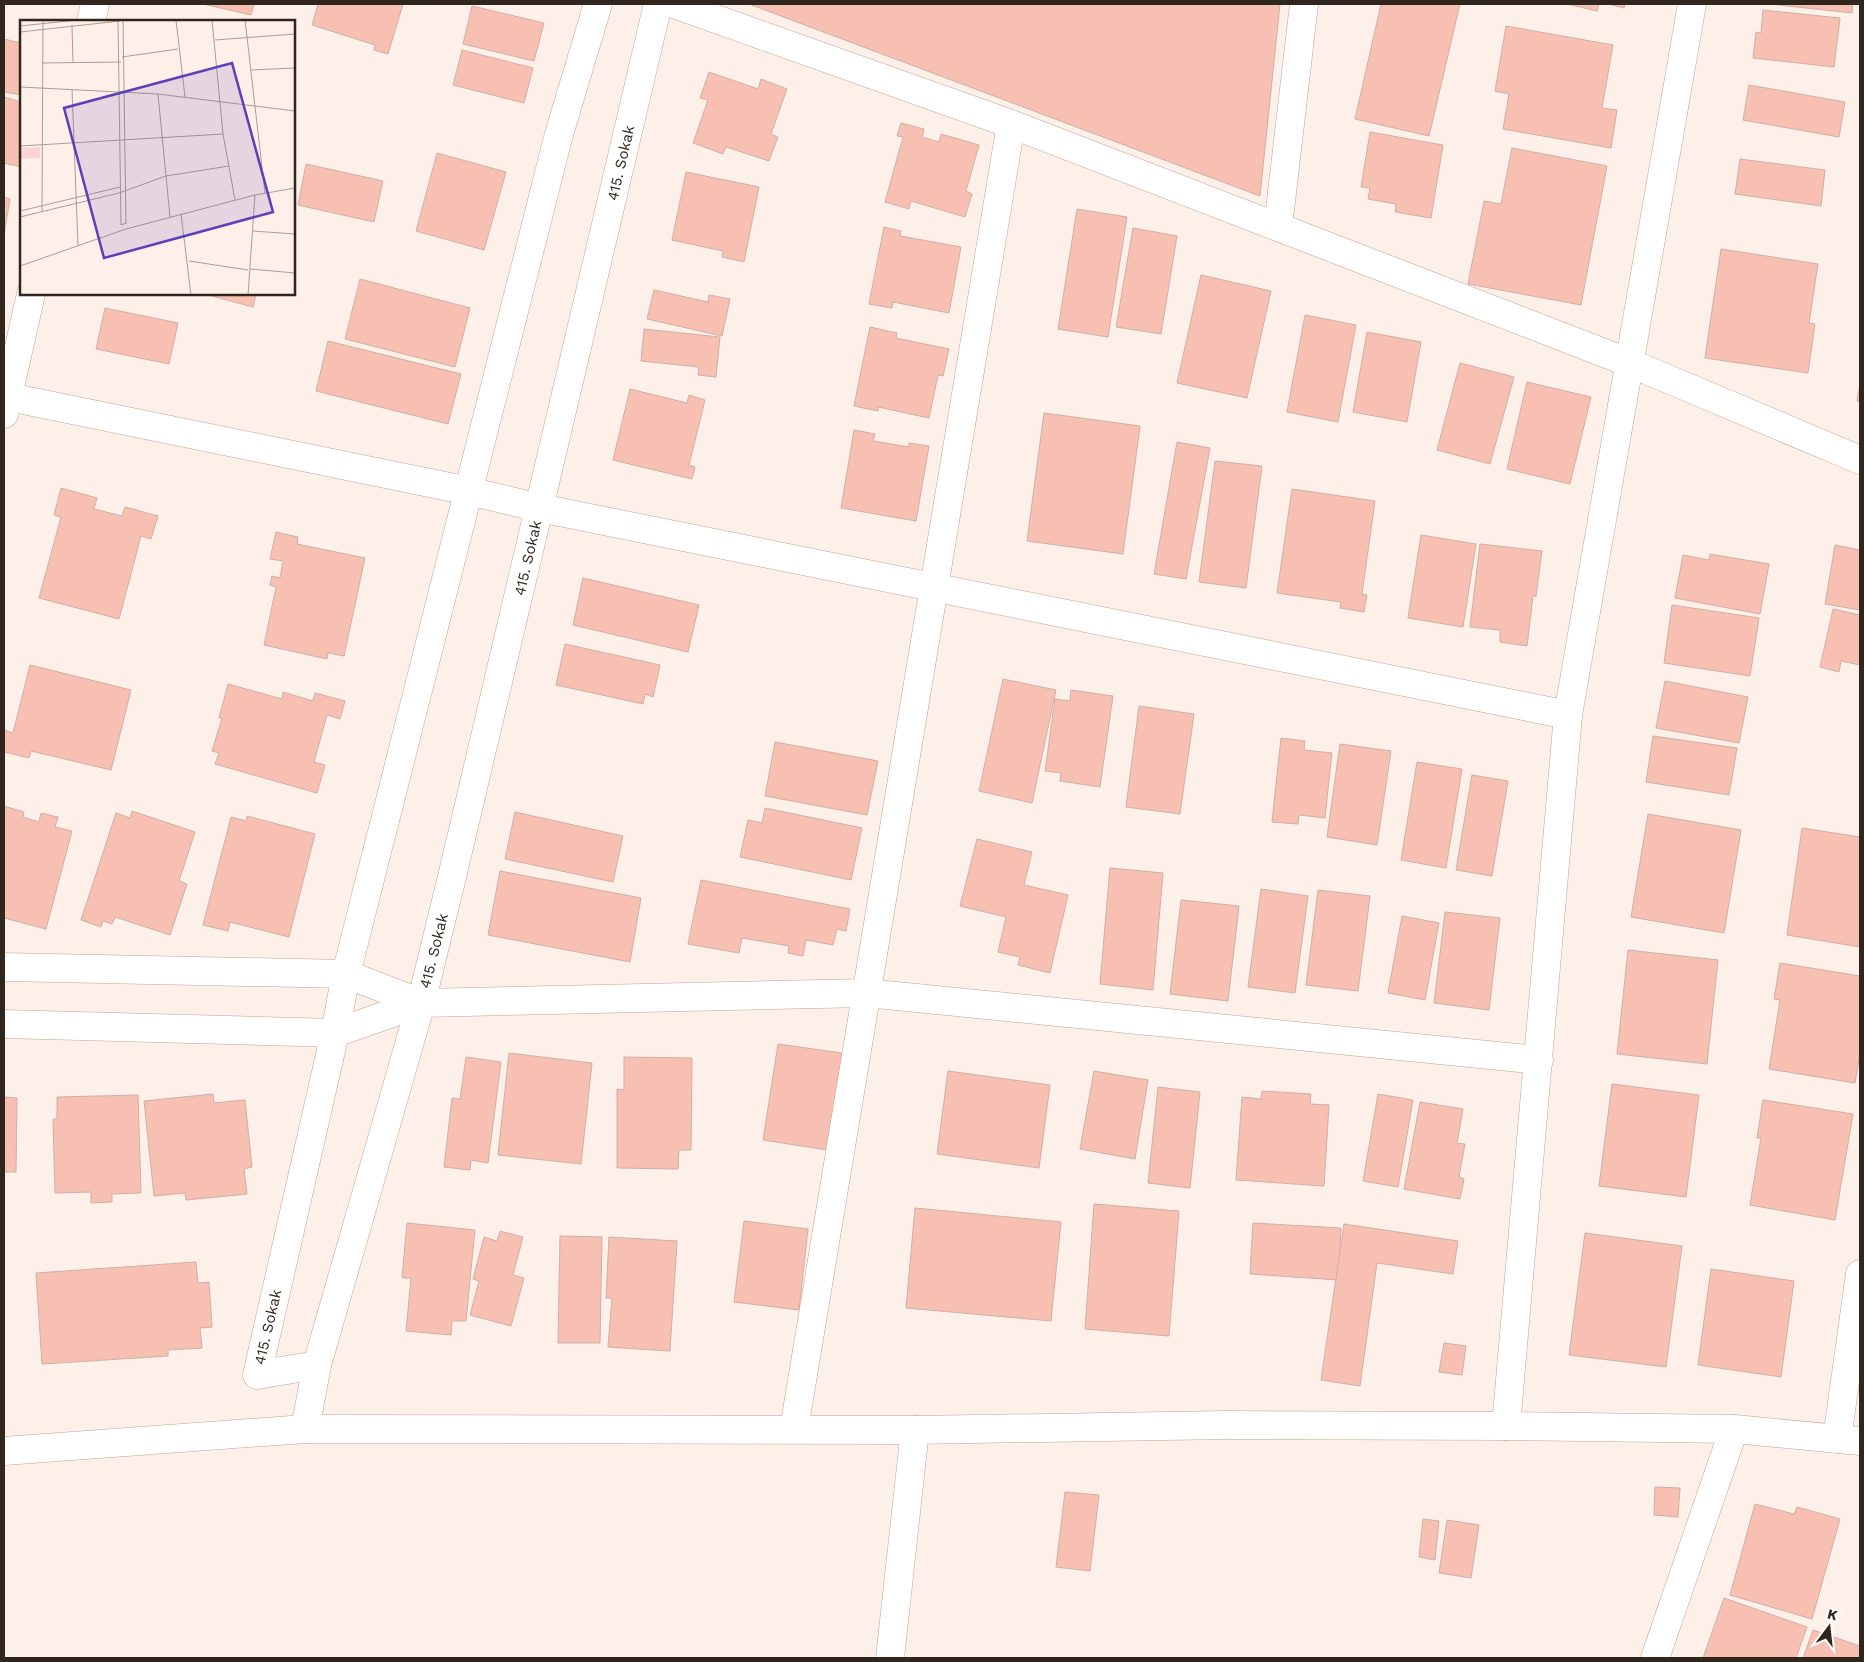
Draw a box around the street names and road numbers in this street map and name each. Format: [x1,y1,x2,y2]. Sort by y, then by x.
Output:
street label: 415. Sokak [604,123,638,202]
street label: 415. Sokak [511,518,545,597]
street label: 415. Sokak [416,911,452,990]
street label: 415. Sokak [251,1287,285,1366]

